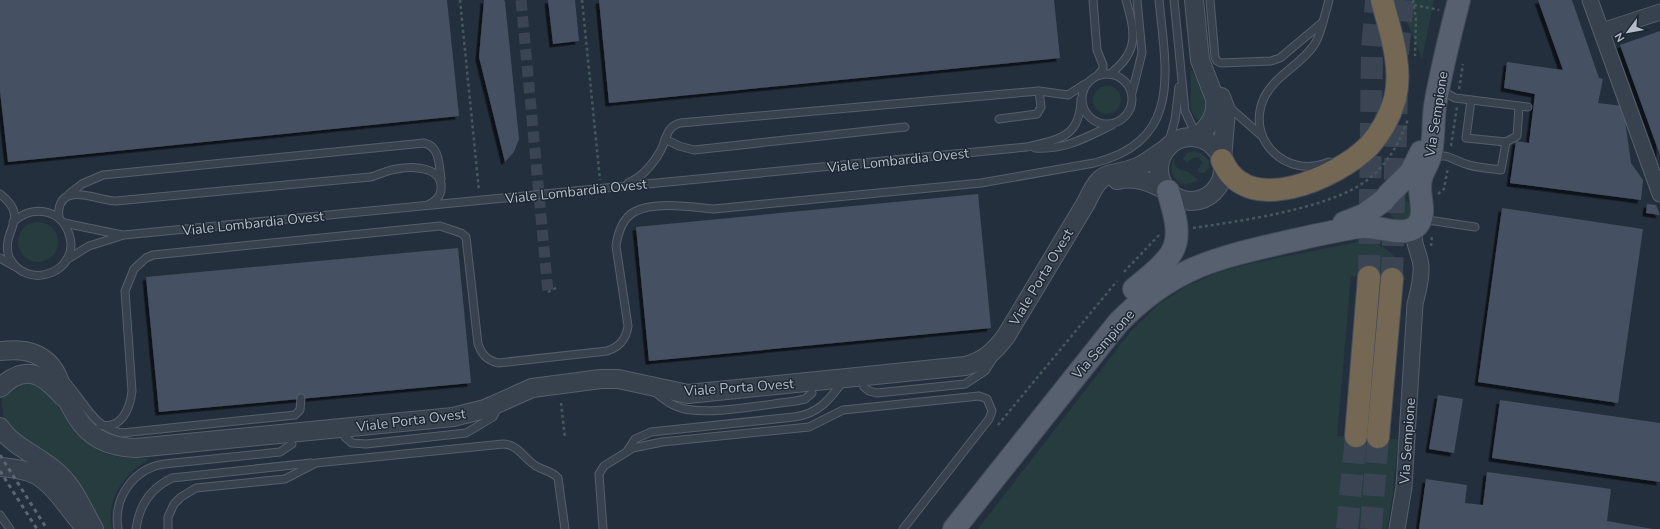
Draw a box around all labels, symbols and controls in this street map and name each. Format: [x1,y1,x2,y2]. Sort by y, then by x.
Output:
north arrow [1608,12,1648,52]
text: N [1611,30,1628,45]
street label: Via Sempione [1420,70,1453,159]
street label: Viale Lombardia Ovest [825,144,970,177]
street label: Viale Lombardia Ovest [503,175,648,208]
street label: Viale Lombardia Ovest [180,207,325,240]
street label: Viale Porta Ovest [1004,225,1078,330]
street label: Via Sempione [1067,305,1139,384]
street label: Viale Porta Ovest [683,374,795,401]
street label: Via Sempione [1395,397,1420,486]
street label: Viale Porta Ovest [354,404,467,437]

